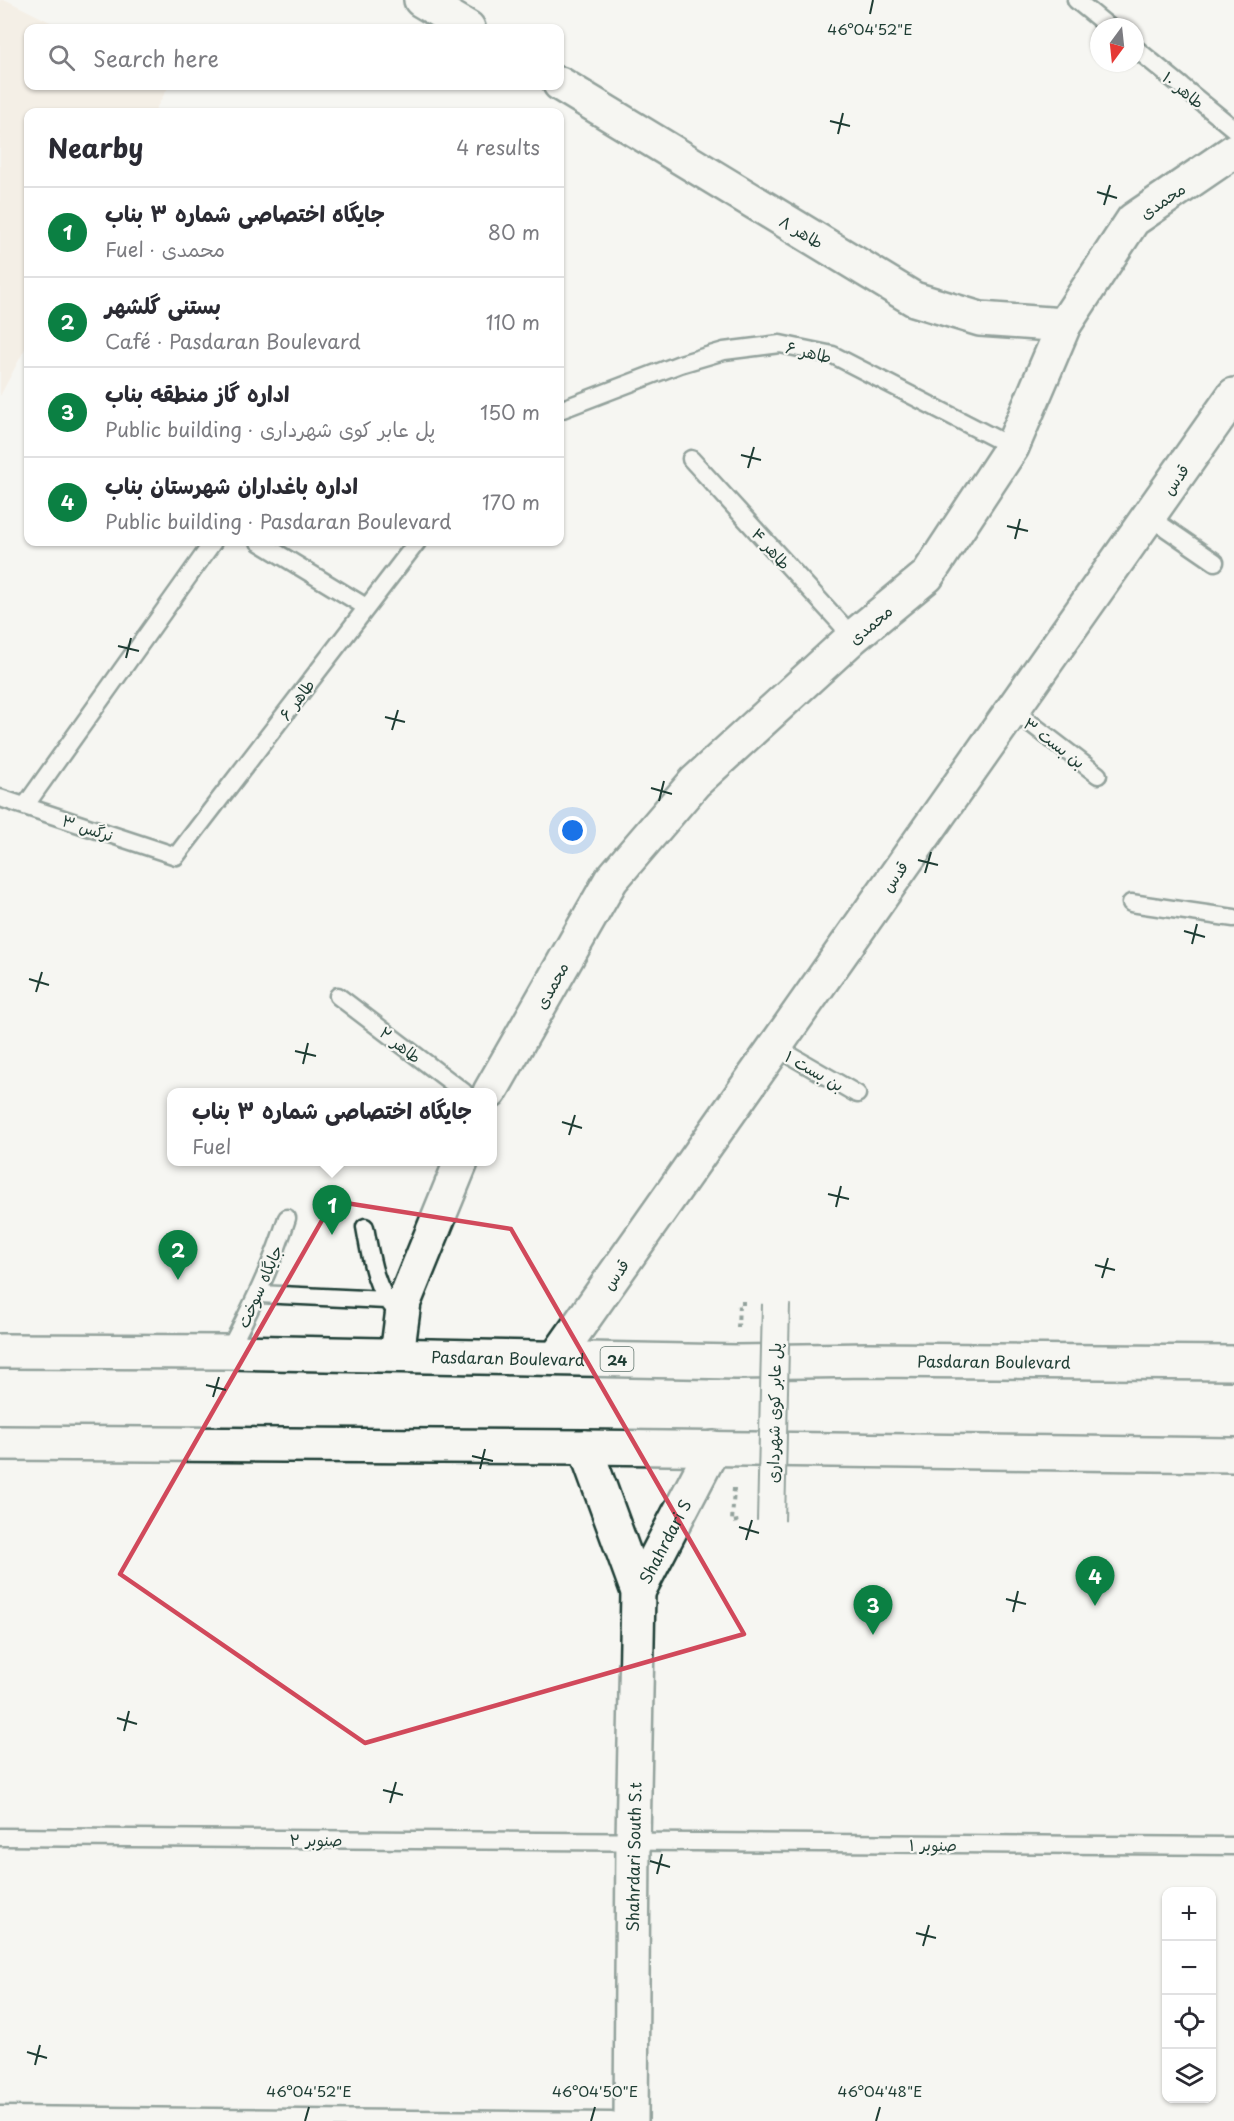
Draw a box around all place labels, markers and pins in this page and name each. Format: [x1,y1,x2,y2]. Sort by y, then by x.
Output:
pin: 1 [312,1186,352,1235]
pin: 2 [158,1230,198,1280]
pin: 4 [1076,1556,1114,1606]
pin: 3 [854,1586,892,1635]

